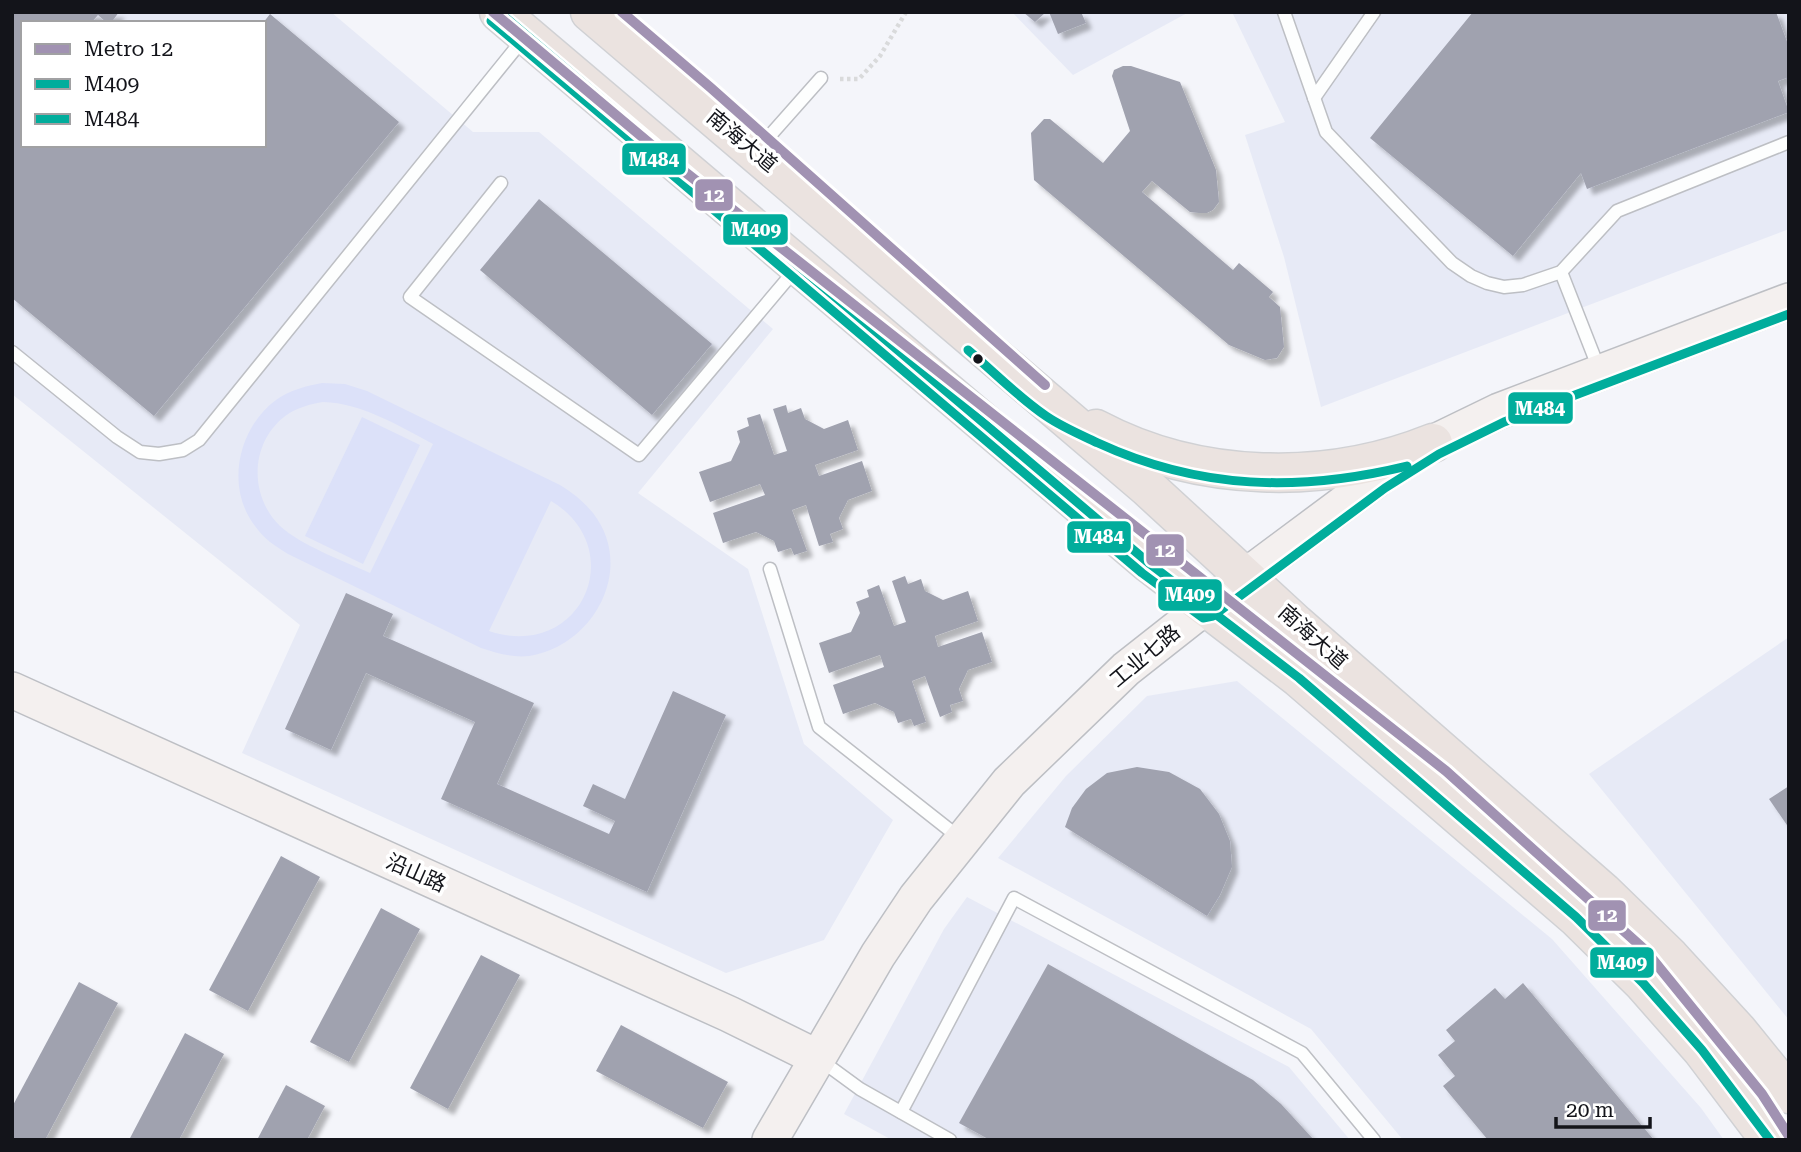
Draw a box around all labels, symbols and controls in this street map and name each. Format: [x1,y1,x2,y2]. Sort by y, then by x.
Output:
legend [21,21,266,147]
text: Metro 12 [84,37,173,61]
text: M409 [84,72,139,96]
street label: 南海大道 [702,105,782,177]
text: M484 [84,107,140,131]
line badge: M484 [621,142,687,176]
text: M484 [629,148,679,171]
line badge: 12 [694,178,734,212]
text: 12 [703,184,725,207]
line badge: M409 [722,213,789,246]
text: M409 [731,218,781,241]
unlabelled marker [971,352,985,366]
line badge: M484 [1507,391,1574,425]
text: M484 [1515,397,1565,420]
line badge: M484 [1066,520,1132,554]
text: M484 [1074,525,1124,548]
line badge: 12 [1145,533,1185,567]
text: 12 [1154,539,1176,562]
line badge: M409 [1157,578,1223,612]
text: M409 [1165,583,1215,606]
street label: 南海大道 [1274,600,1352,674]
street label: 工业七路 [1105,620,1185,692]
street label: 沿山路 [382,849,450,897]
line badge: 12 [1587,899,1627,932]
text: 12 [1596,904,1618,927]
line badge: M409 [1589,946,1655,979]
text: M409 [1597,951,1647,974]
scale bar [1556,1086,1650,1130]
text: 20 m [1566,1098,1614,1122]

